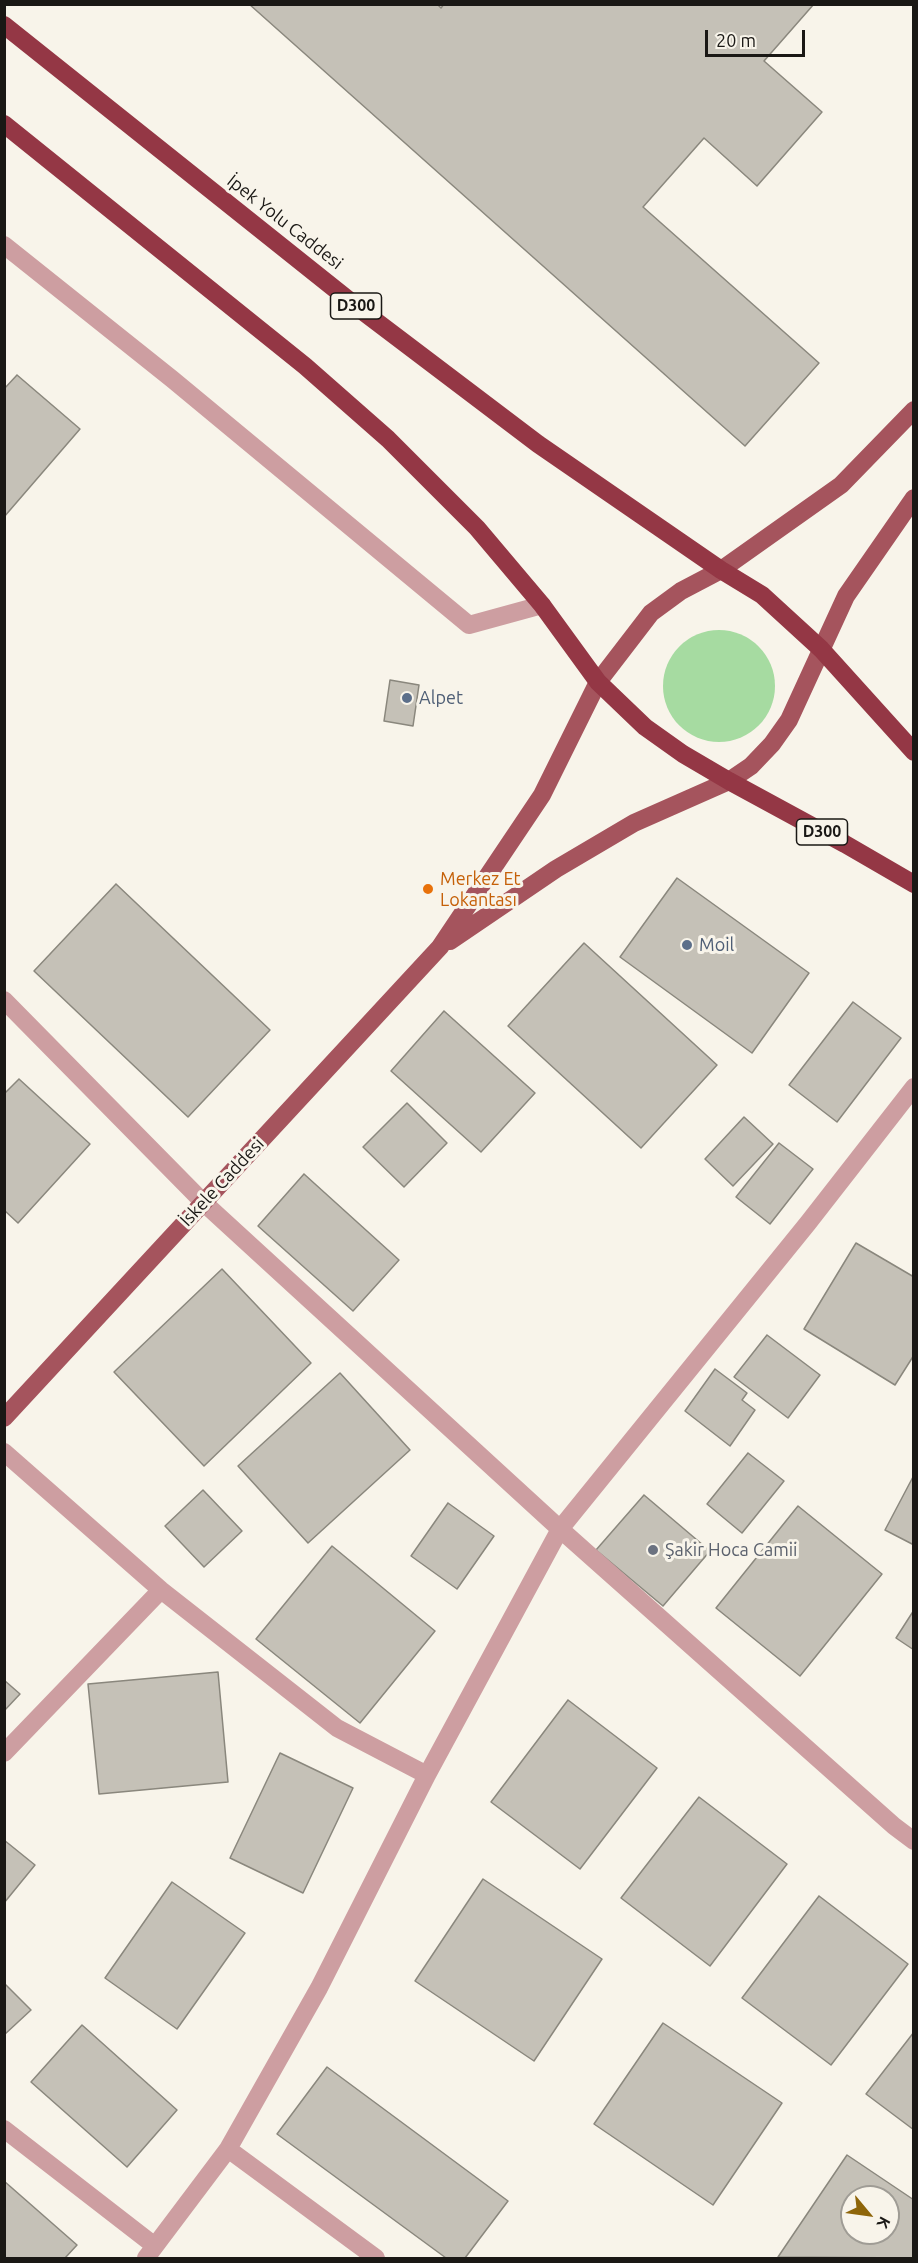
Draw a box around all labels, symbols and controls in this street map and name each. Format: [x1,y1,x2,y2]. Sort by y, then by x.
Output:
scale bar [708,18,808,56]
text: 20 m [716,30,756,50]
street label: İpek Yolu Caddesi [223,170,347,274]
road number: D300 [330,293,382,319]
place label: Alpet [419,687,463,709]
marker: Alpet [400,691,414,705]
road number: D300 [796,819,848,845]
place label: Merkez Et Lokantası [440,868,521,910]
marker: Merkez Et Lokantası [421,882,435,896]
place label: Moil [699,934,734,956]
marker: Moil [680,938,694,952]
street label: İskele Caddesi [175,1133,269,1231]
place label: Şakir Hoca Camii [665,1539,797,1561]
marker: Şakir Hoca Camii [646,1543,660,1557]
north arrow [840,2185,900,2245]
text: K [874,2214,894,2232]

